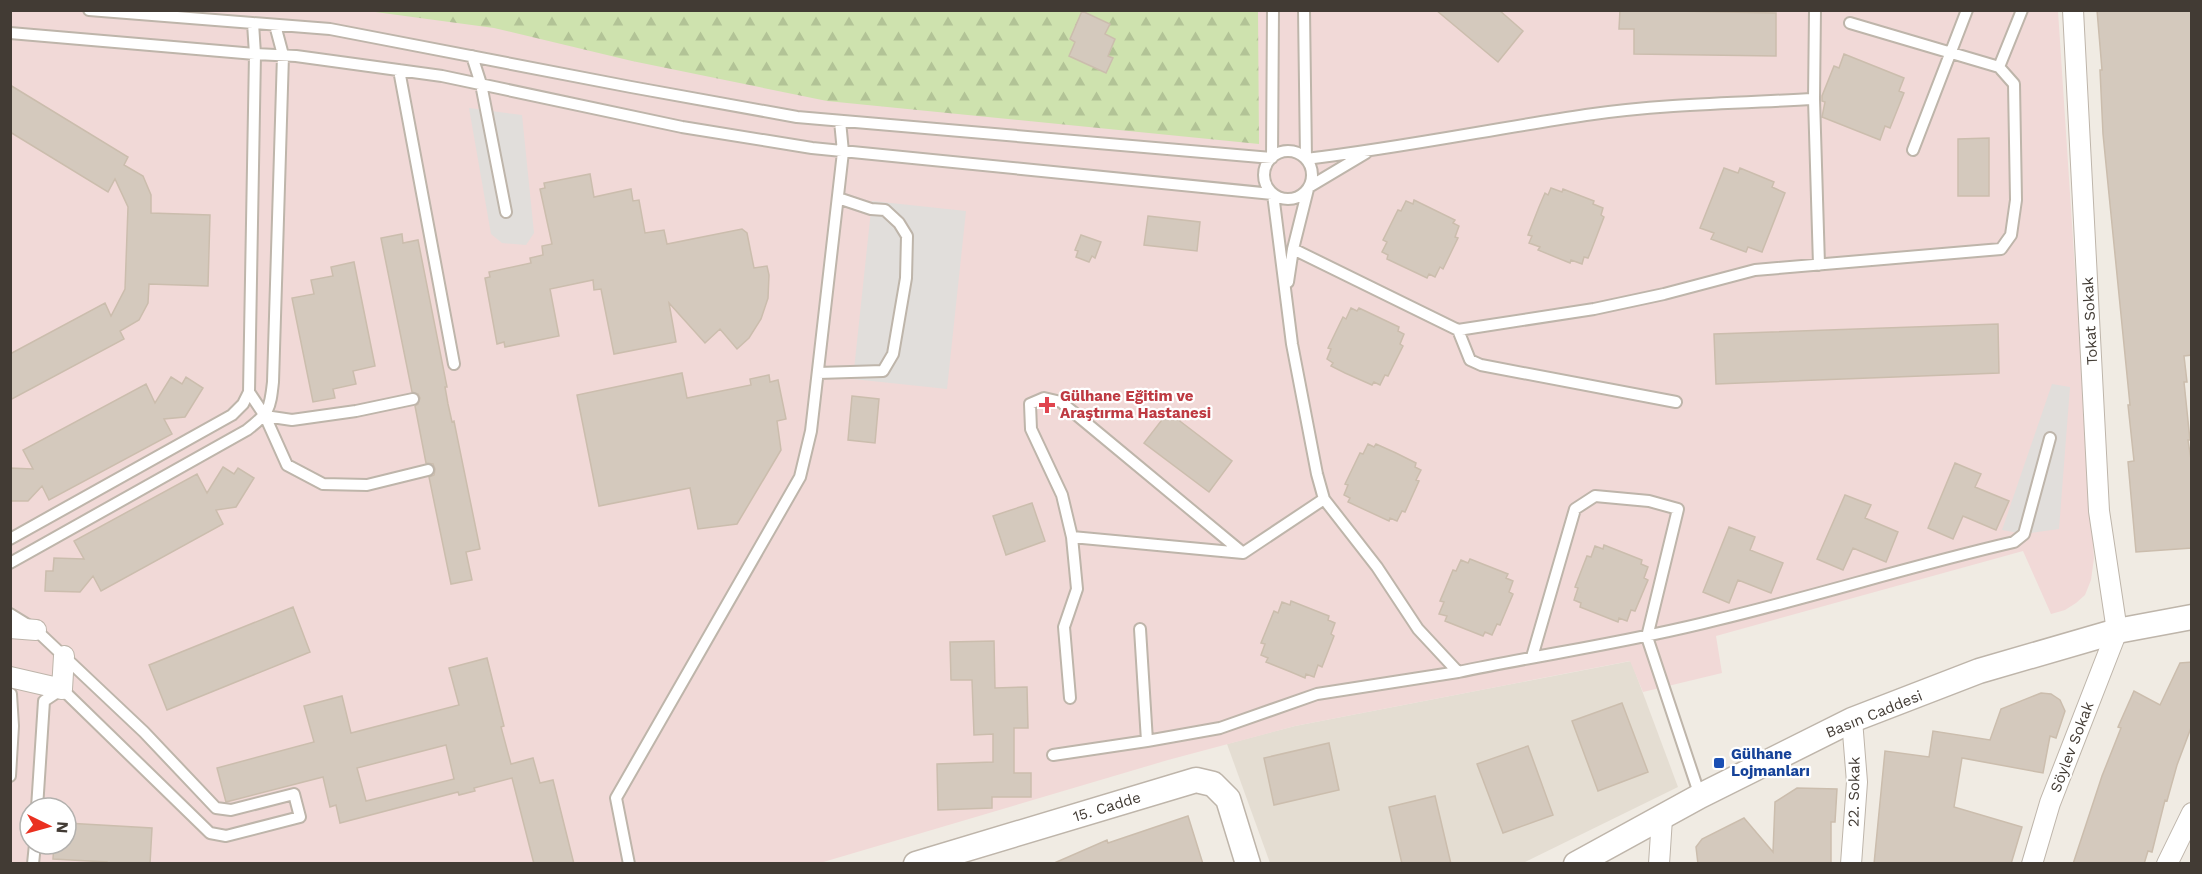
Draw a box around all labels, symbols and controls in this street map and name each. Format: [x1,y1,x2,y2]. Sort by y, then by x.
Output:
street label: Tokat Sokak [2079,276,2101,366]
place label: Gülhane Eğitim ve Araştırma Hastanesi [1060,387,1211,422]
marker: Gülhane Eğitim ve Araştırma Hastanesi [1038,396,1056,414]
street label: Basın Caddesi [1823,686,1925,742]
street label: Söylev Sokak [2046,699,2098,795]
place label: Gülhane Lojmanları [1731,745,1810,780]
marker: Gülhane Lojmanları [1712,756,1726,770]
street label: 22. Sokak [1844,756,1864,827]
street label: 15. Cadde [1071,788,1143,826]
north arrow [18,796,78,856]
text: N [52,821,72,834]

